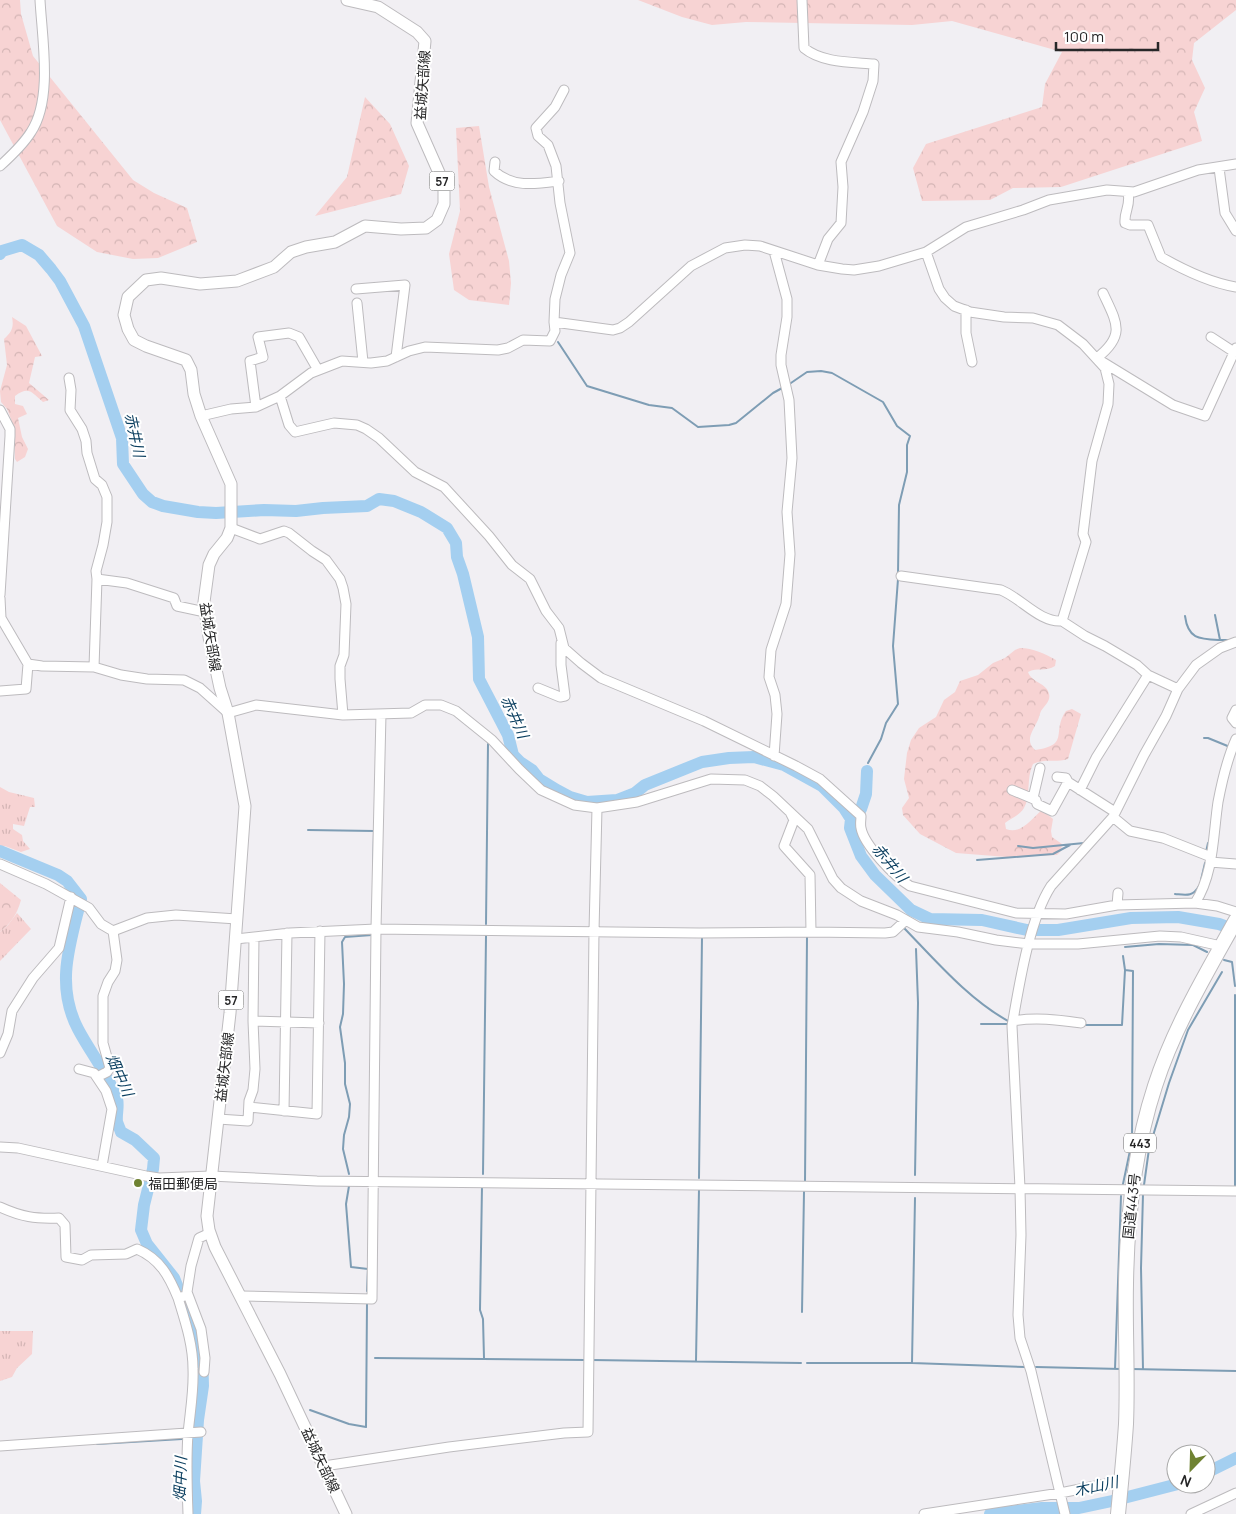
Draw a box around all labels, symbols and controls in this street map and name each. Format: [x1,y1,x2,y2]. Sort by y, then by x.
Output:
scale bar [1056,20,1158,52]
text: 100 m [1064,26,1104,47]
street label: 益城矢部線 [410,49,434,121]
road number: 57 [430,172,454,190]
water label: 赤井川 [120,411,150,461]
street label: 益城矢部線 [196,601,226,673]
water label: 赤井川 [496,692,535,744]
water label: 赤井川 [867,839,914,889]
road number: 57 [218,990,244,1010]
street label: 益城矢部線 [210,1031,238,1103]
water label: 畑中川 [101,1050,140,1102]
road number: 443 [1124,1134,1156,1152]
street label: 国道443号 [1118,1172,1144,1240]
place label: 福田郵便局 [148,1174,218,1193]
marker: 福田郵便局 [132,1177,144,1189]
street label: 益城矢部線 [298,1424,344,1496]
north arrow [1166,1444,1216,1494]
water label: 畑中川 [169,1454,191,1502]
water label: 木山川 [1072,1471,1122,1501]
text: N [1177,1471,1194,1492]

